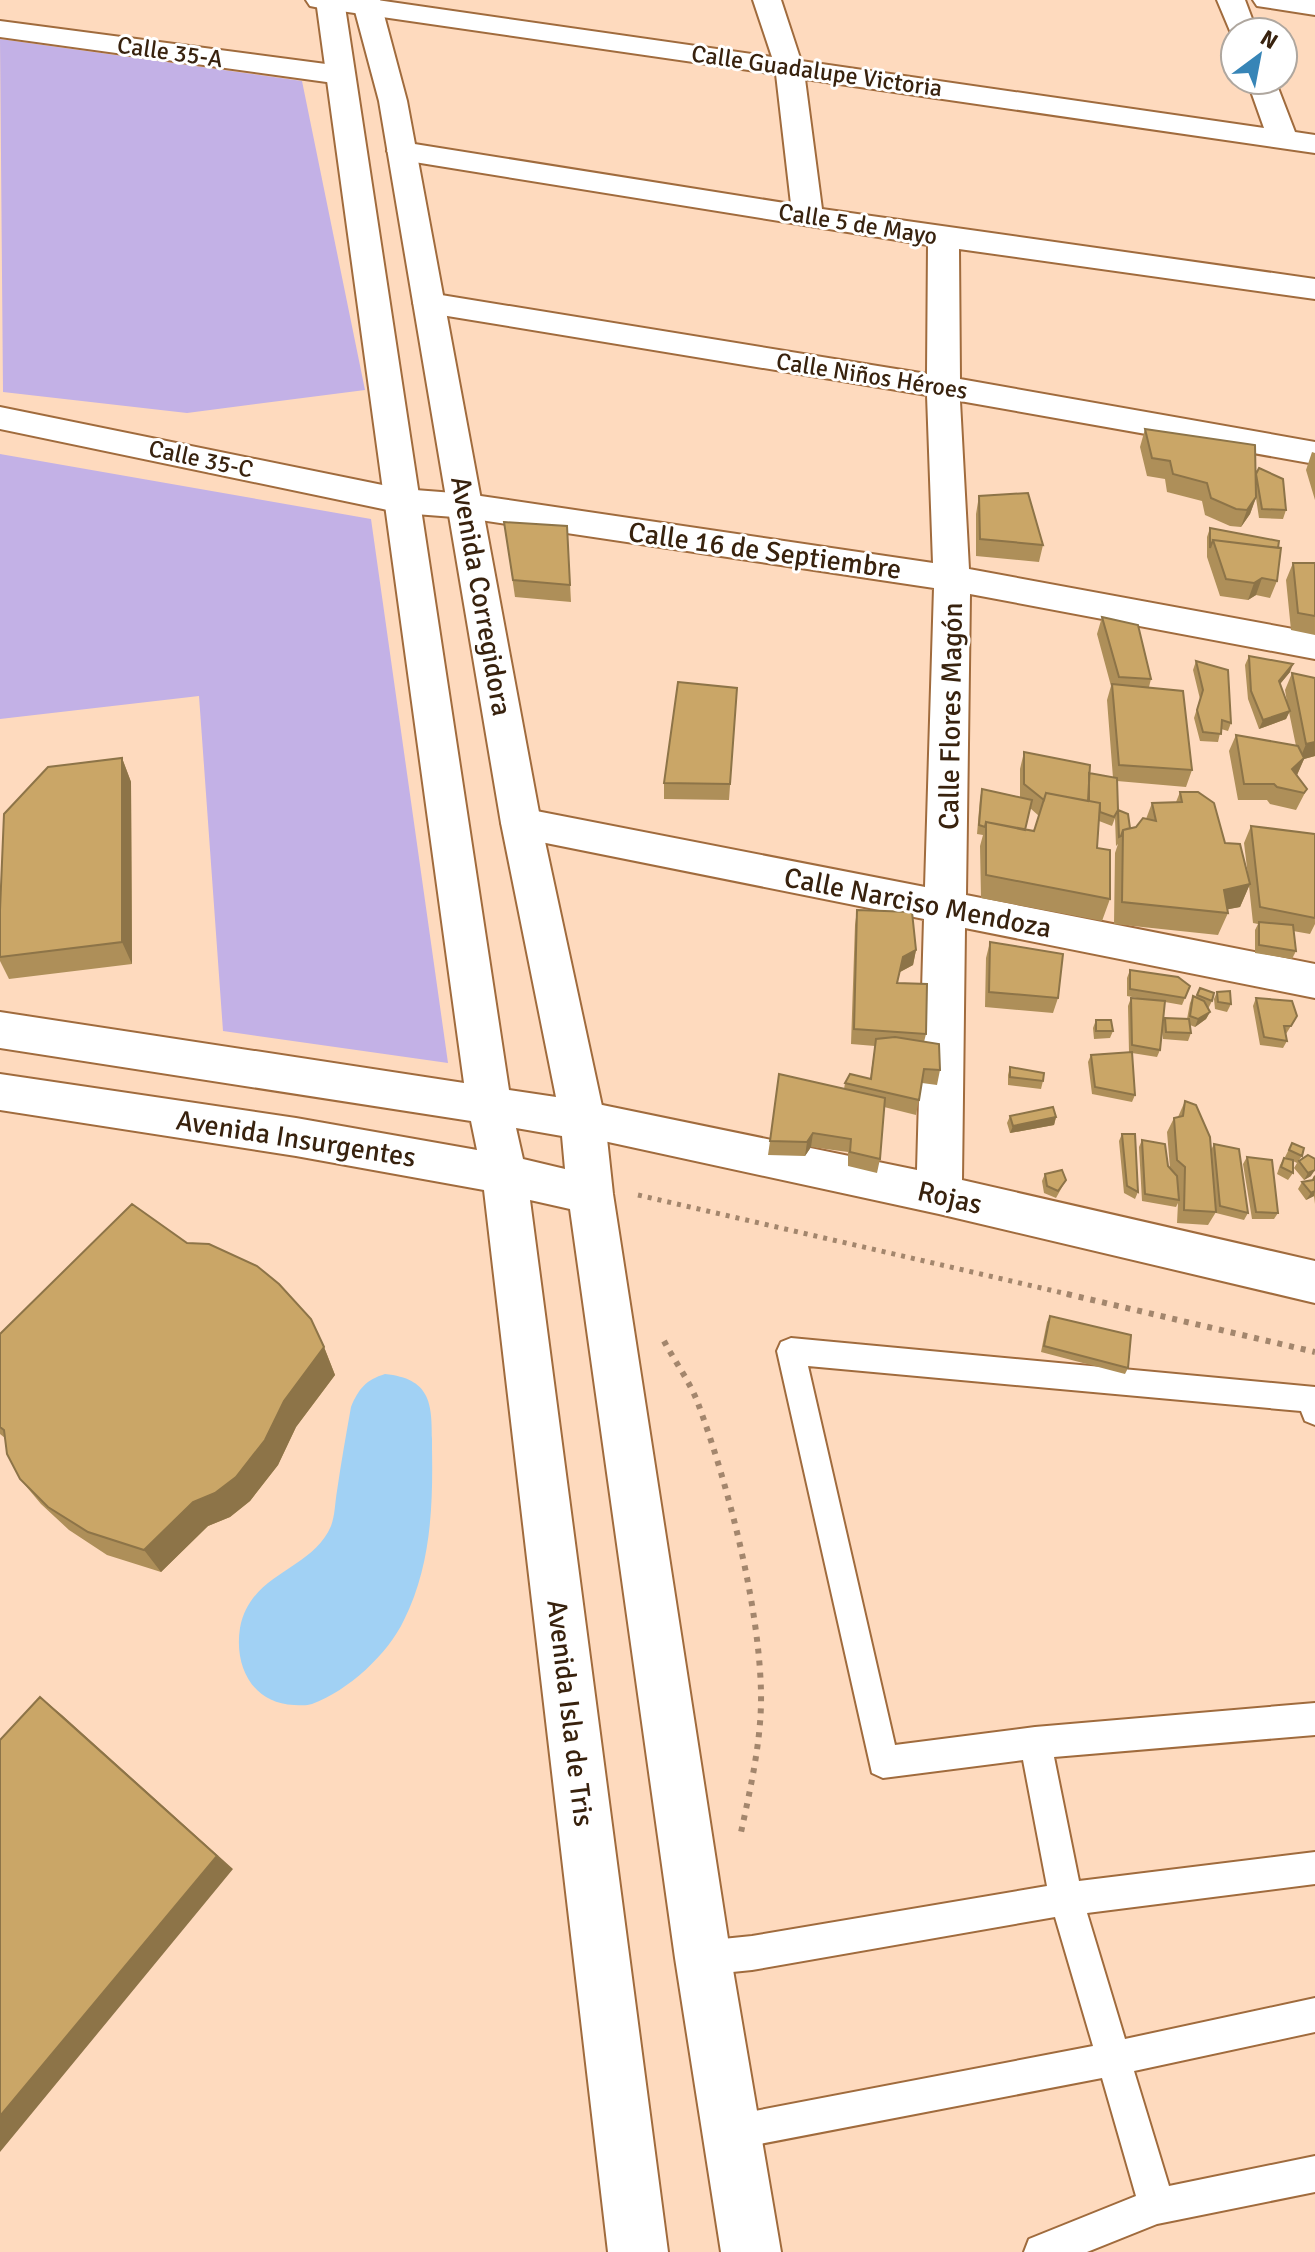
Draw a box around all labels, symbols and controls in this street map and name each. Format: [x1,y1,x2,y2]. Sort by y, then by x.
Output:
north arrow [1219,16,1299,96]
text: N [1256,24,1283,55]
street label: Calle 35-A [115,30,225,74]
street label: Calle Guadalupe Victoria [690,39,944,103]
street label: Calle 5 de Mayo [776,197,940,251]
street label: Calle Niños Héroes [774,346,970,406]
street label: Calle 35-C [146,433,256,485]
street label: Avenida Corregidora [443,474,519,719]
street label: Calle 16 de Septiembre [626,515,904,587]
street label: Calle Flores Magón [932,602,970,830]
street label: Calle Narciso Mendoza [781,860,1054,946]
street label: Avenida Insurgentes [174,1103,418,1175]
street label: Rojas [914,1174,985,1222]
street label: Avenida Isla de Tris [539,1598,601,1828]

